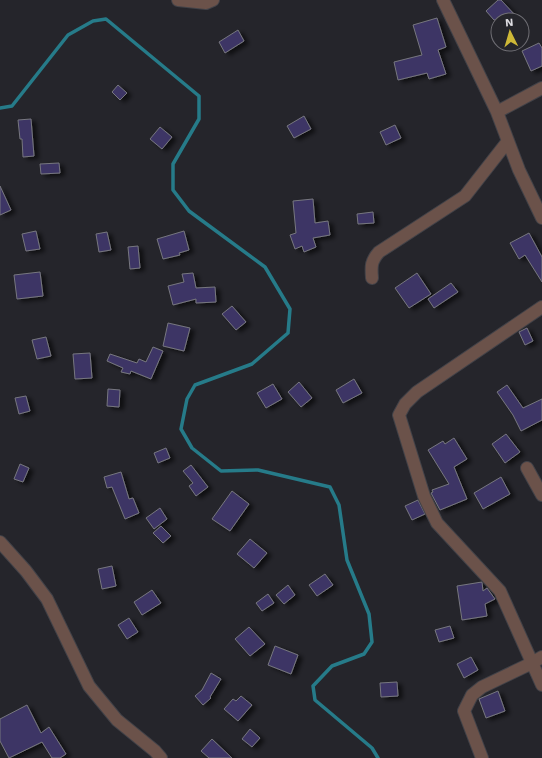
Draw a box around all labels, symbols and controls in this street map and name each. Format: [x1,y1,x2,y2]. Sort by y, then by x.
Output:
north arrow [490,12,530,52]
text: N [505,16,514,29]

